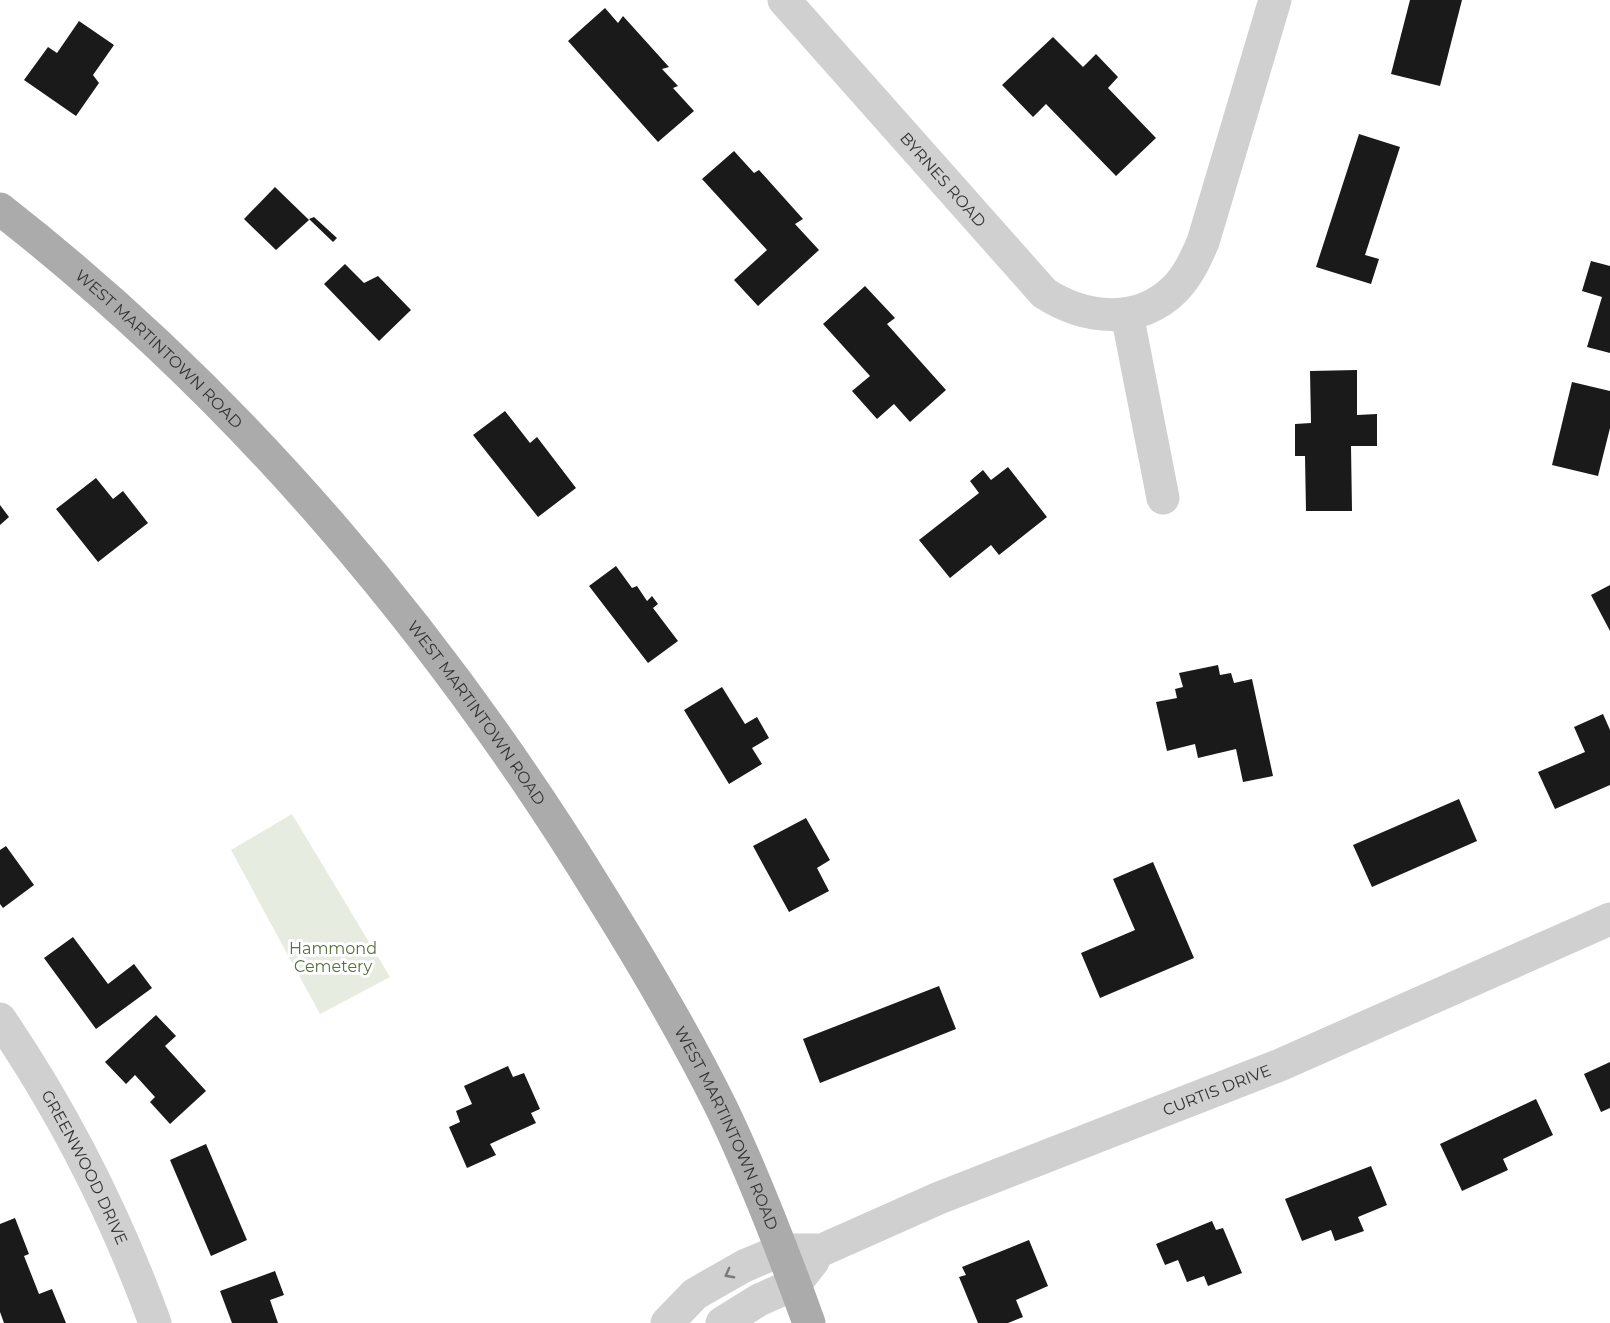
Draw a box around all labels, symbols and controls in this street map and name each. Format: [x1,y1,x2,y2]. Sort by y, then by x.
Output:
street label: BYRNES ROAD [896,128,990,231]
street label: WEST MARTINTOWN ROAD [72,265,247,432]
street label: WEST MARTINTOWN ROAD [404,617,550,808]
park label: Hammond Cemetery [289,939,377,976]
street label: WEST MARTINTOWN ROAD [671,1023,783,1233]
street label: CURTIS DRIVE [1160,1060,1273,1119]
street label: GREENWOOD DRIVE [38,1086,132,1247]
one-way arrow [725,1267,735,1278]

